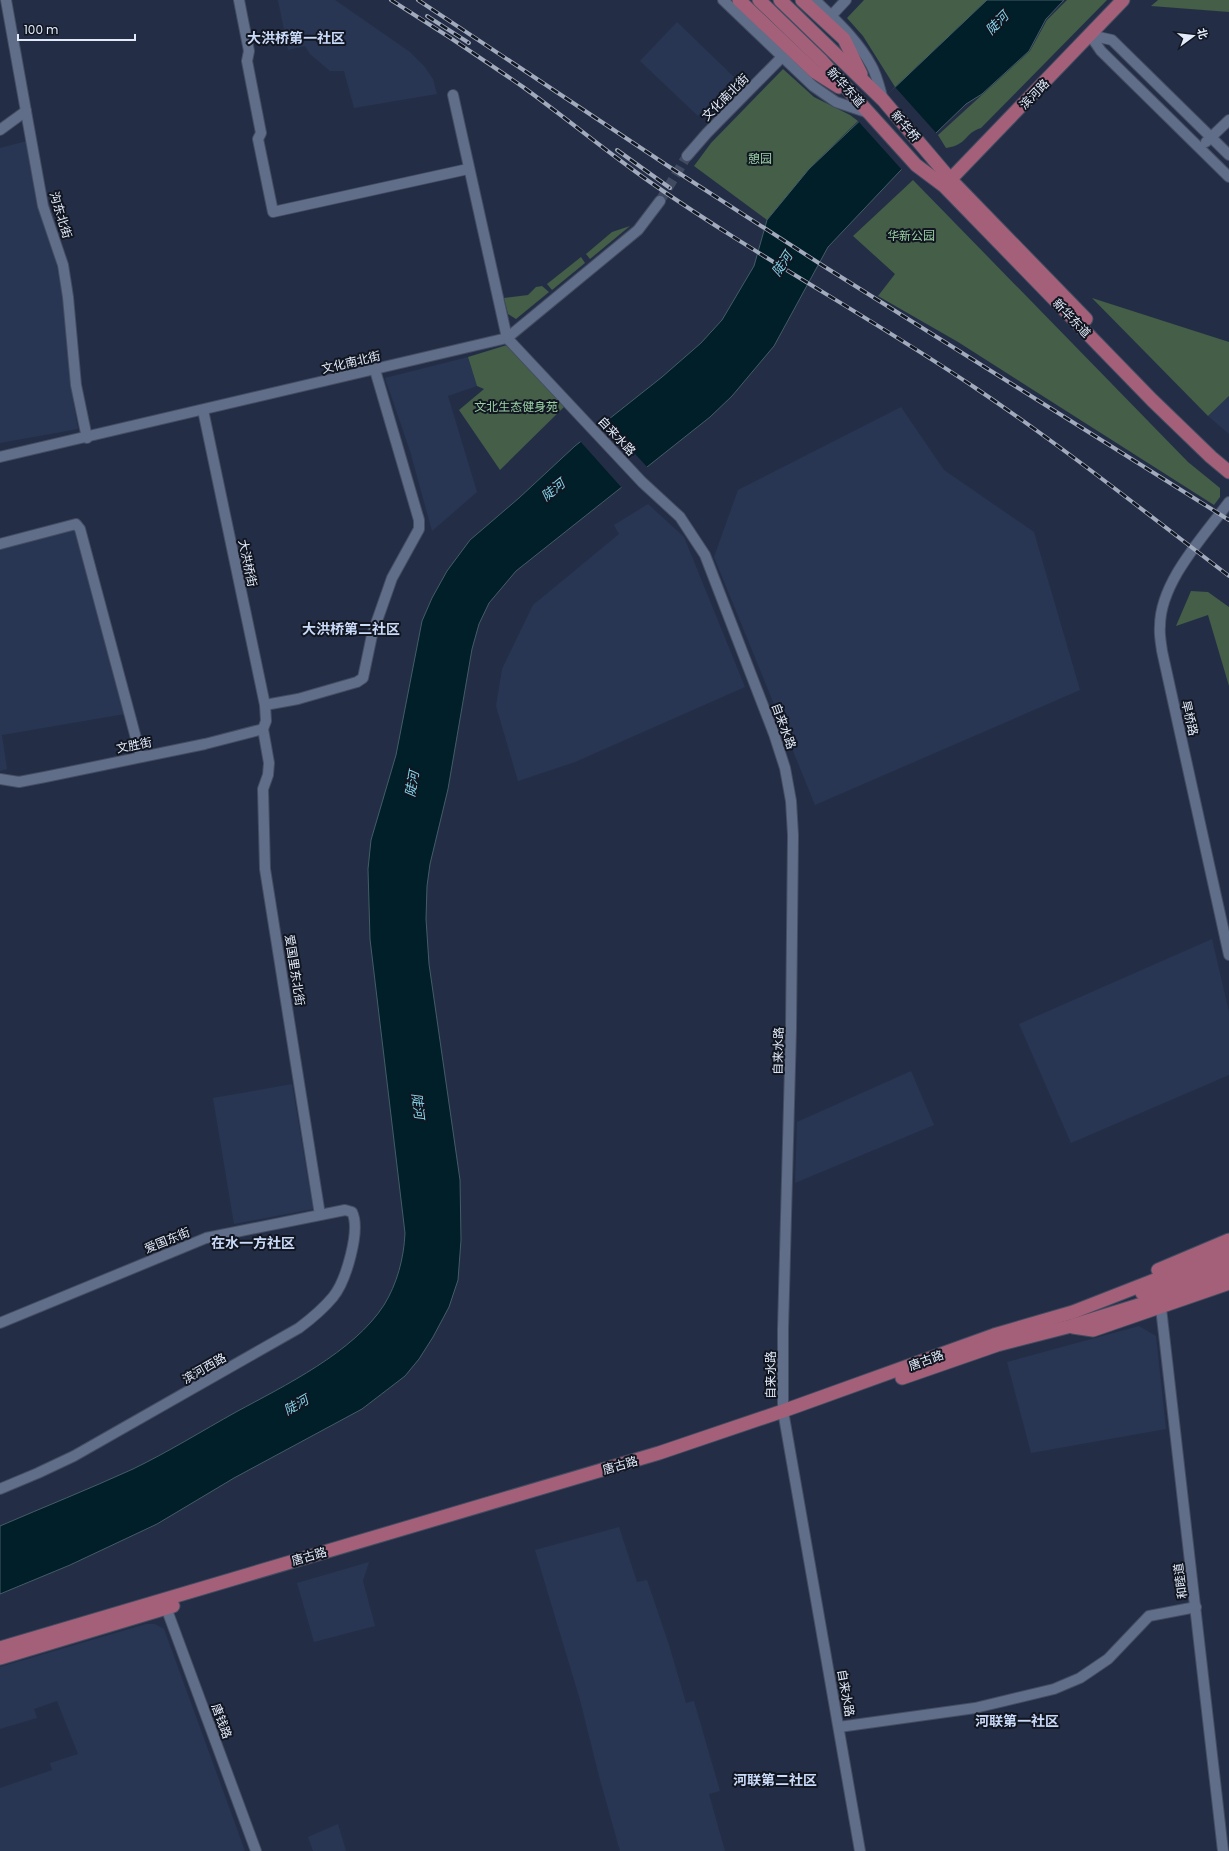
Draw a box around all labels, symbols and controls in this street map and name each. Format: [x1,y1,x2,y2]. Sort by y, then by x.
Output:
water label: 陡河 [981,5,1015,39]
scale bar [18,16,135,42]
north arrow [1173,16,1213,56]
text: 100 m [24,21,58,38]
text: 北 [1194,26,1212,41]
district label: 大洪桥第一社区 [247,28,345,48]
street label: 新华东道 [824,63,868,111]
street label: 文化南北街 [698,70,752,124]
street label: 滨河路 [1015,75,1053,113]
street label: 新华桥 [888,107,924,145]
park label: 憩园 [748,150,772,167]
street label: 沟东北街 [46,190,76,240]
park label: 华新公园 [887,227,935,244]
water label: 陡河 [767,245,799,280]
street label: 新华东道 [1049,295,1095,341]
street label: 文化南北街 [320,347,382,377]
park label: 文北生态健身苑 [474,398,558,415]
street label: 自来水路 [594,413,640,459]
water label: 陡河 [537,473,571,506]
street label: 大洪桥街 [235,538,261,588]
district label: 大洪桥第二社区 [302,619,400,639]
street label: 旱桥路 [1178,699,1202,737]
street label: 自来水路 [768,701,800,751]
street label: 文胜街 [115,733,153,757]
water label: 陡河 [400,767,424,798]
street label: 爱国里东北街 [281,933,309,1007]
street label: 自来水路 [769,1027,787,1075]
water label: 陡河 [407,1092,429,1123]
street label: 爱国东街 [142,1223,192,1257]
district label: 在水一方社区 [211,1233,295,1253]
street label: 唐古路 [906,1346,946,1374]
street label: 滨河西路 [179,1349,229,1387]
street label: 自来水路 [762,1351,779,1399]
water label: 陡河 [280,1389,315,1420]
street label: 唐古路 [600,1452,640,1478]
street label: 唐古路 [289,1543,329,1569]
street label: 和睦道 [1169,1562,1191,1600]
street label: 自来水路 [833,1668,859,1718]
street label: 唐钱路 [208,1701,236,1741]
district label: 河联第一社区 [975,1711,1059,1731]
district label: 河联第二社区 [733,1770,817,1790]

